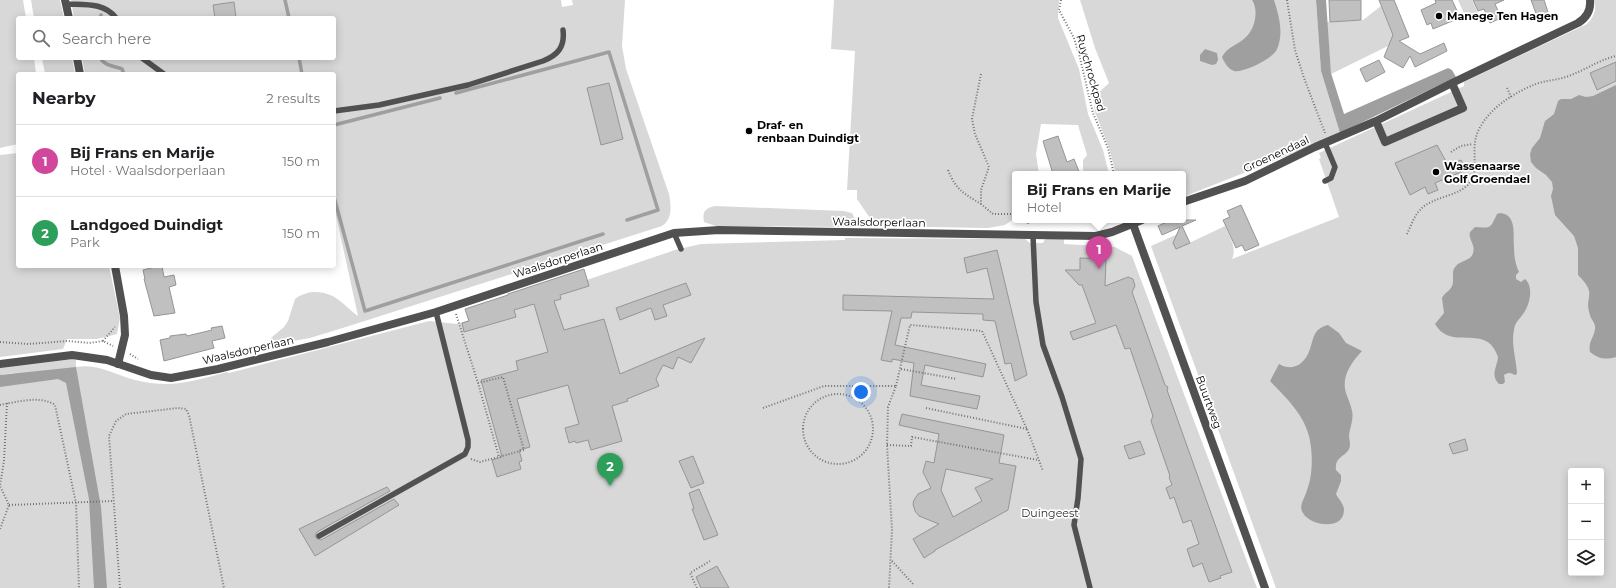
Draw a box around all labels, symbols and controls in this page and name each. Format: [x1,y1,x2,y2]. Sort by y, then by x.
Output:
place label: Manege Ten Hagen [1447,9,1558,23]
marker: Manege Ten Hagen [1434,11,1444,21]
search box [16,16,336,60]
icon: search [30,27,52,49]
text: Search here [62,29,151,48]
street label: Ruychrockpad [1073,33,1109,113]
text: Nearby [32,88,96,108]
text: 2 results [266,90,320,106]
place label: Draf- en renbaan Duindigt [757,118,859,145]
marker: Draf- en renbaan Duindigt [744,126,754,136]
street label: Groenendaal [1241,133,1311,175]
text: Bij Frans en Marije [70,143,215,162]
text: 1 [42,153,48,169]
text: 150 m [282,153,320,169]
place label: Wassenaarse Golf Groendael [1444,159,1530,186]
text: Hotel · Waalsdorperlaan [70,162,226,178]
marker: Wassenaarse Golf Groendael [1431,167,1441,177]
popup [1012,171,1186,223]
text: Bij Frans en Marije [1027,180,1171,199]
text: Hotel [1027,199,1062,215]
street label: Waalsdorperlaan [832,214,926,230]
text: Landgoed Duindigt [70,215,223,234]
text: 2 [41,225,49,241]
text: 150 m [282,225,320,241]
text: Park [70,234,100,250]
pin: 1 [1086,236,1112,269]
street label: Waalsdorperlaan [511,239,605,281]
street label: Waalsdorperlaan [201,333,295,367]
street label: Buurtweg [1193,373,1225,431]
your location [851,382,871,402]
pin: 2 [597,453,623,486]
map controls [1568,468,1604,576]
button: + [1568,468,1604,504]
button: − [1568,504,1604,540]
park label: Duingeest [1021,506,1079,520]
button: layers [1568,540,1604,576]

